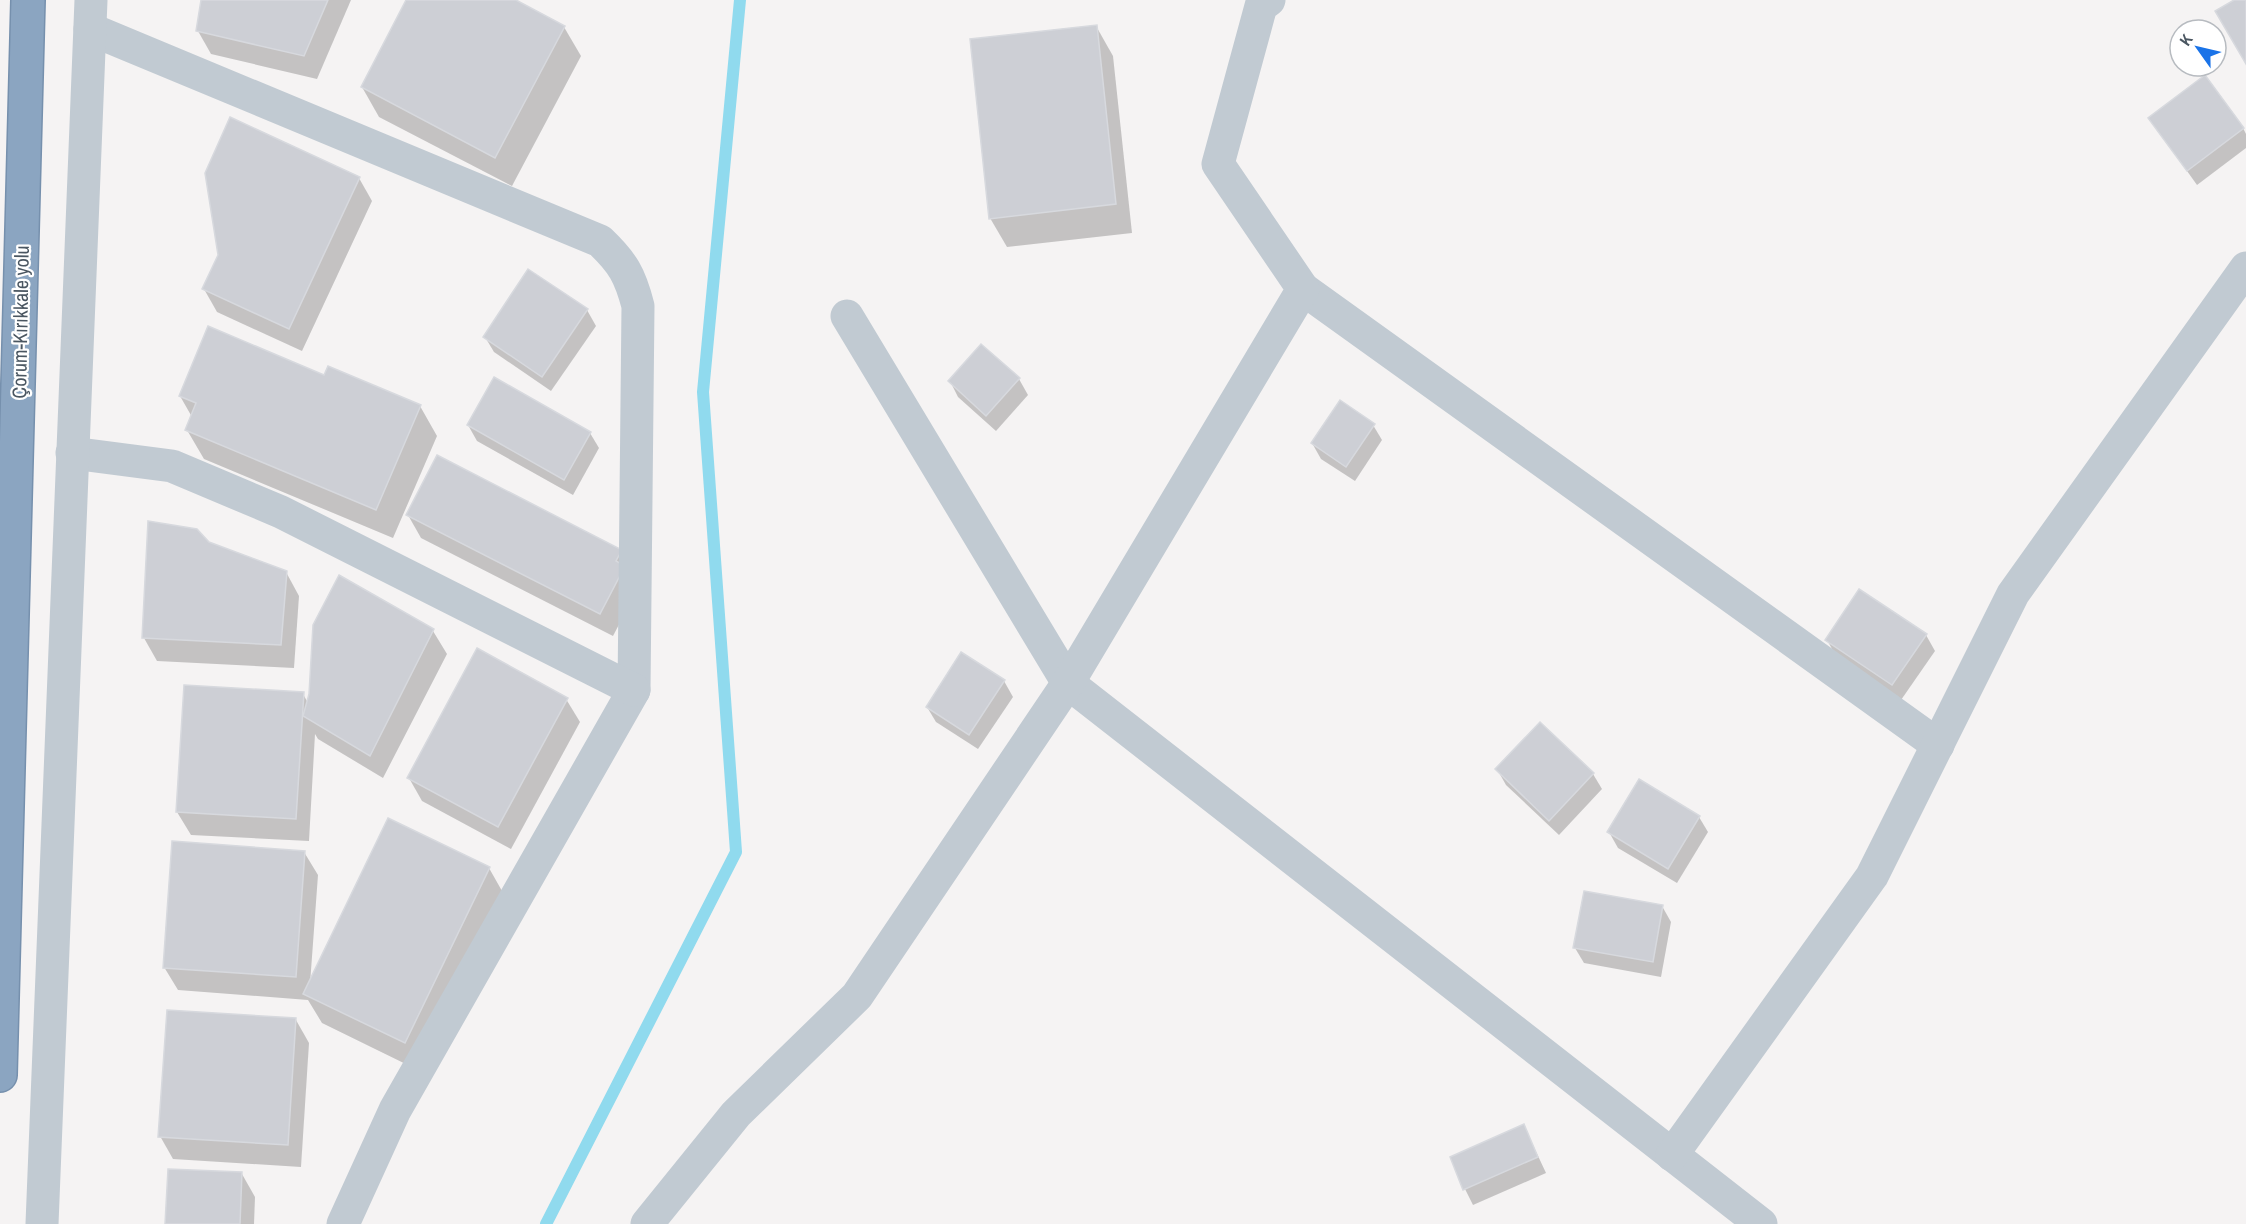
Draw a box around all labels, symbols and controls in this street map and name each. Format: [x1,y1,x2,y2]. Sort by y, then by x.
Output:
north arrow [2168,18,2228,78]
text: K [2174,29,2198,50]
street label: Çorum-Kırıkkale yolu [5,245,35,399]

